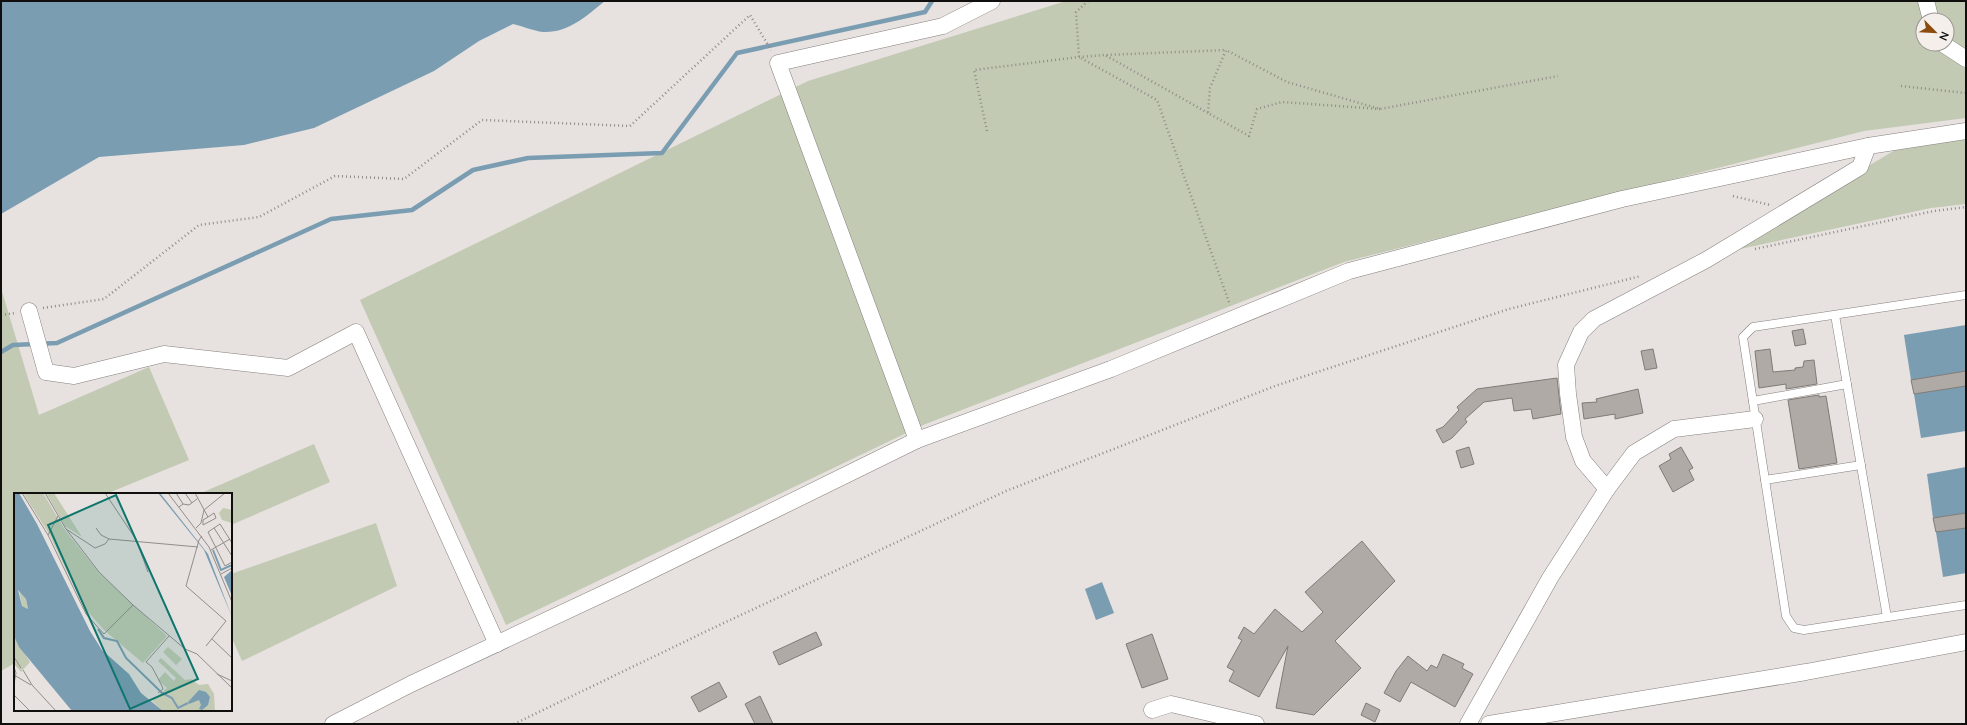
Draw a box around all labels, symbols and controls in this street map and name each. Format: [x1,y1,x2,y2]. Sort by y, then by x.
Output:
north arrow [1915,12,1955,52]
text: N [1936,29,1952,43]
inset map [14,493,232,711]

